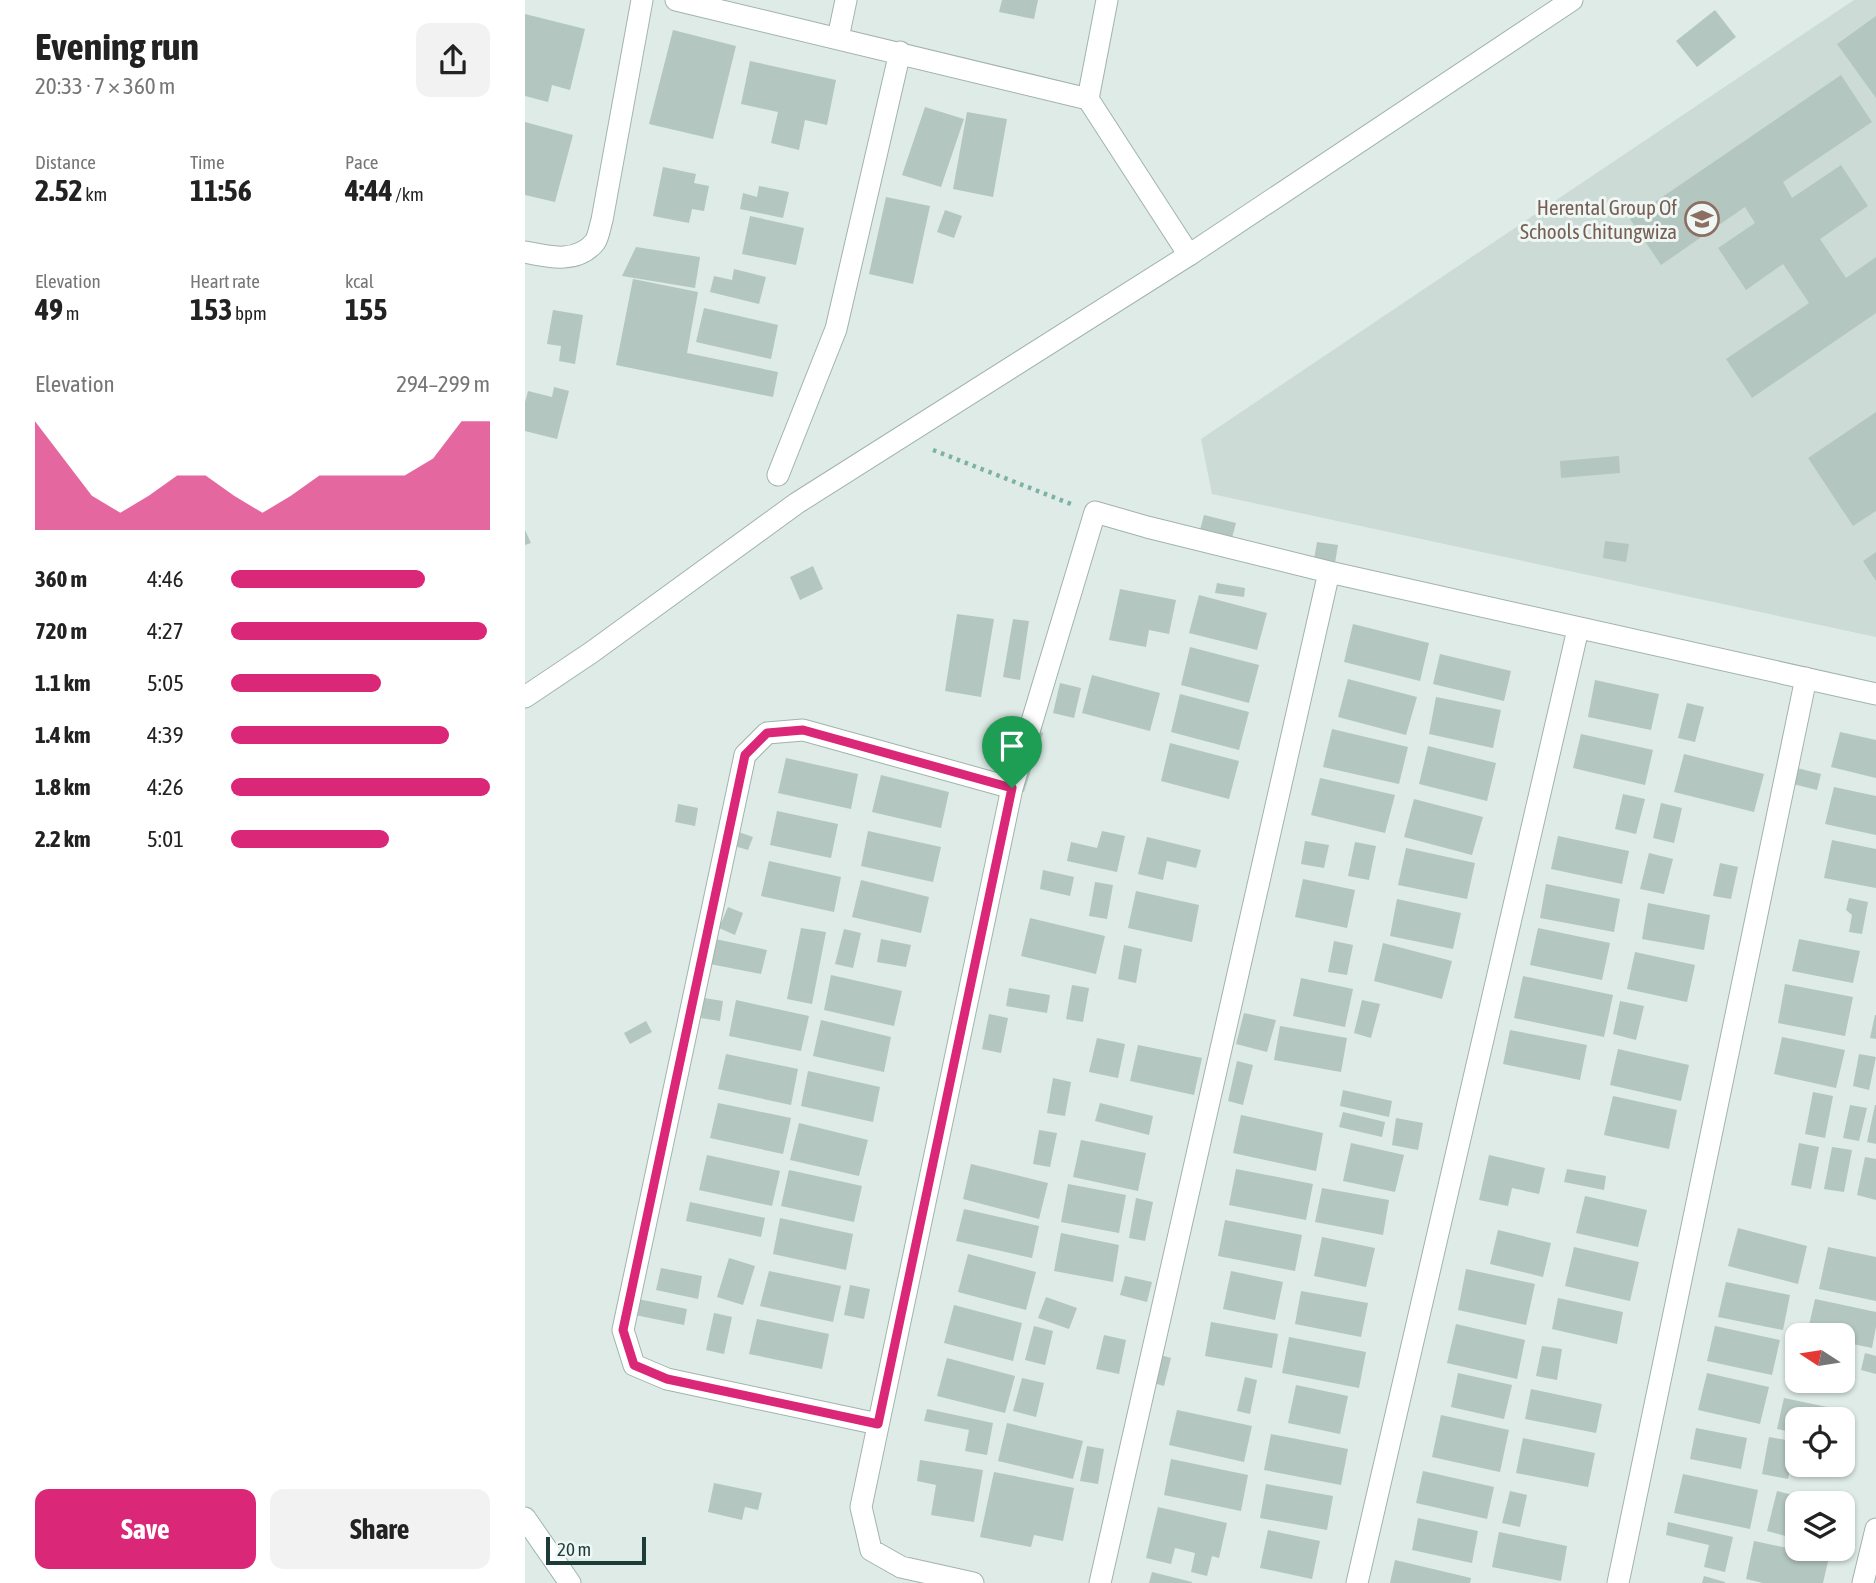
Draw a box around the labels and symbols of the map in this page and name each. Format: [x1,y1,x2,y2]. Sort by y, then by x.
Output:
place label: Herental Group Of Schools Chitungwiza [1520,195,1677,243]
school or university icon: Herental Group Of Schools Chitungwiza [1683,200,1721,238]
pin [982,716,1042,788]
north arrow [1785,1323,1855,1393]
scale bar [546,1534,646,1566]

